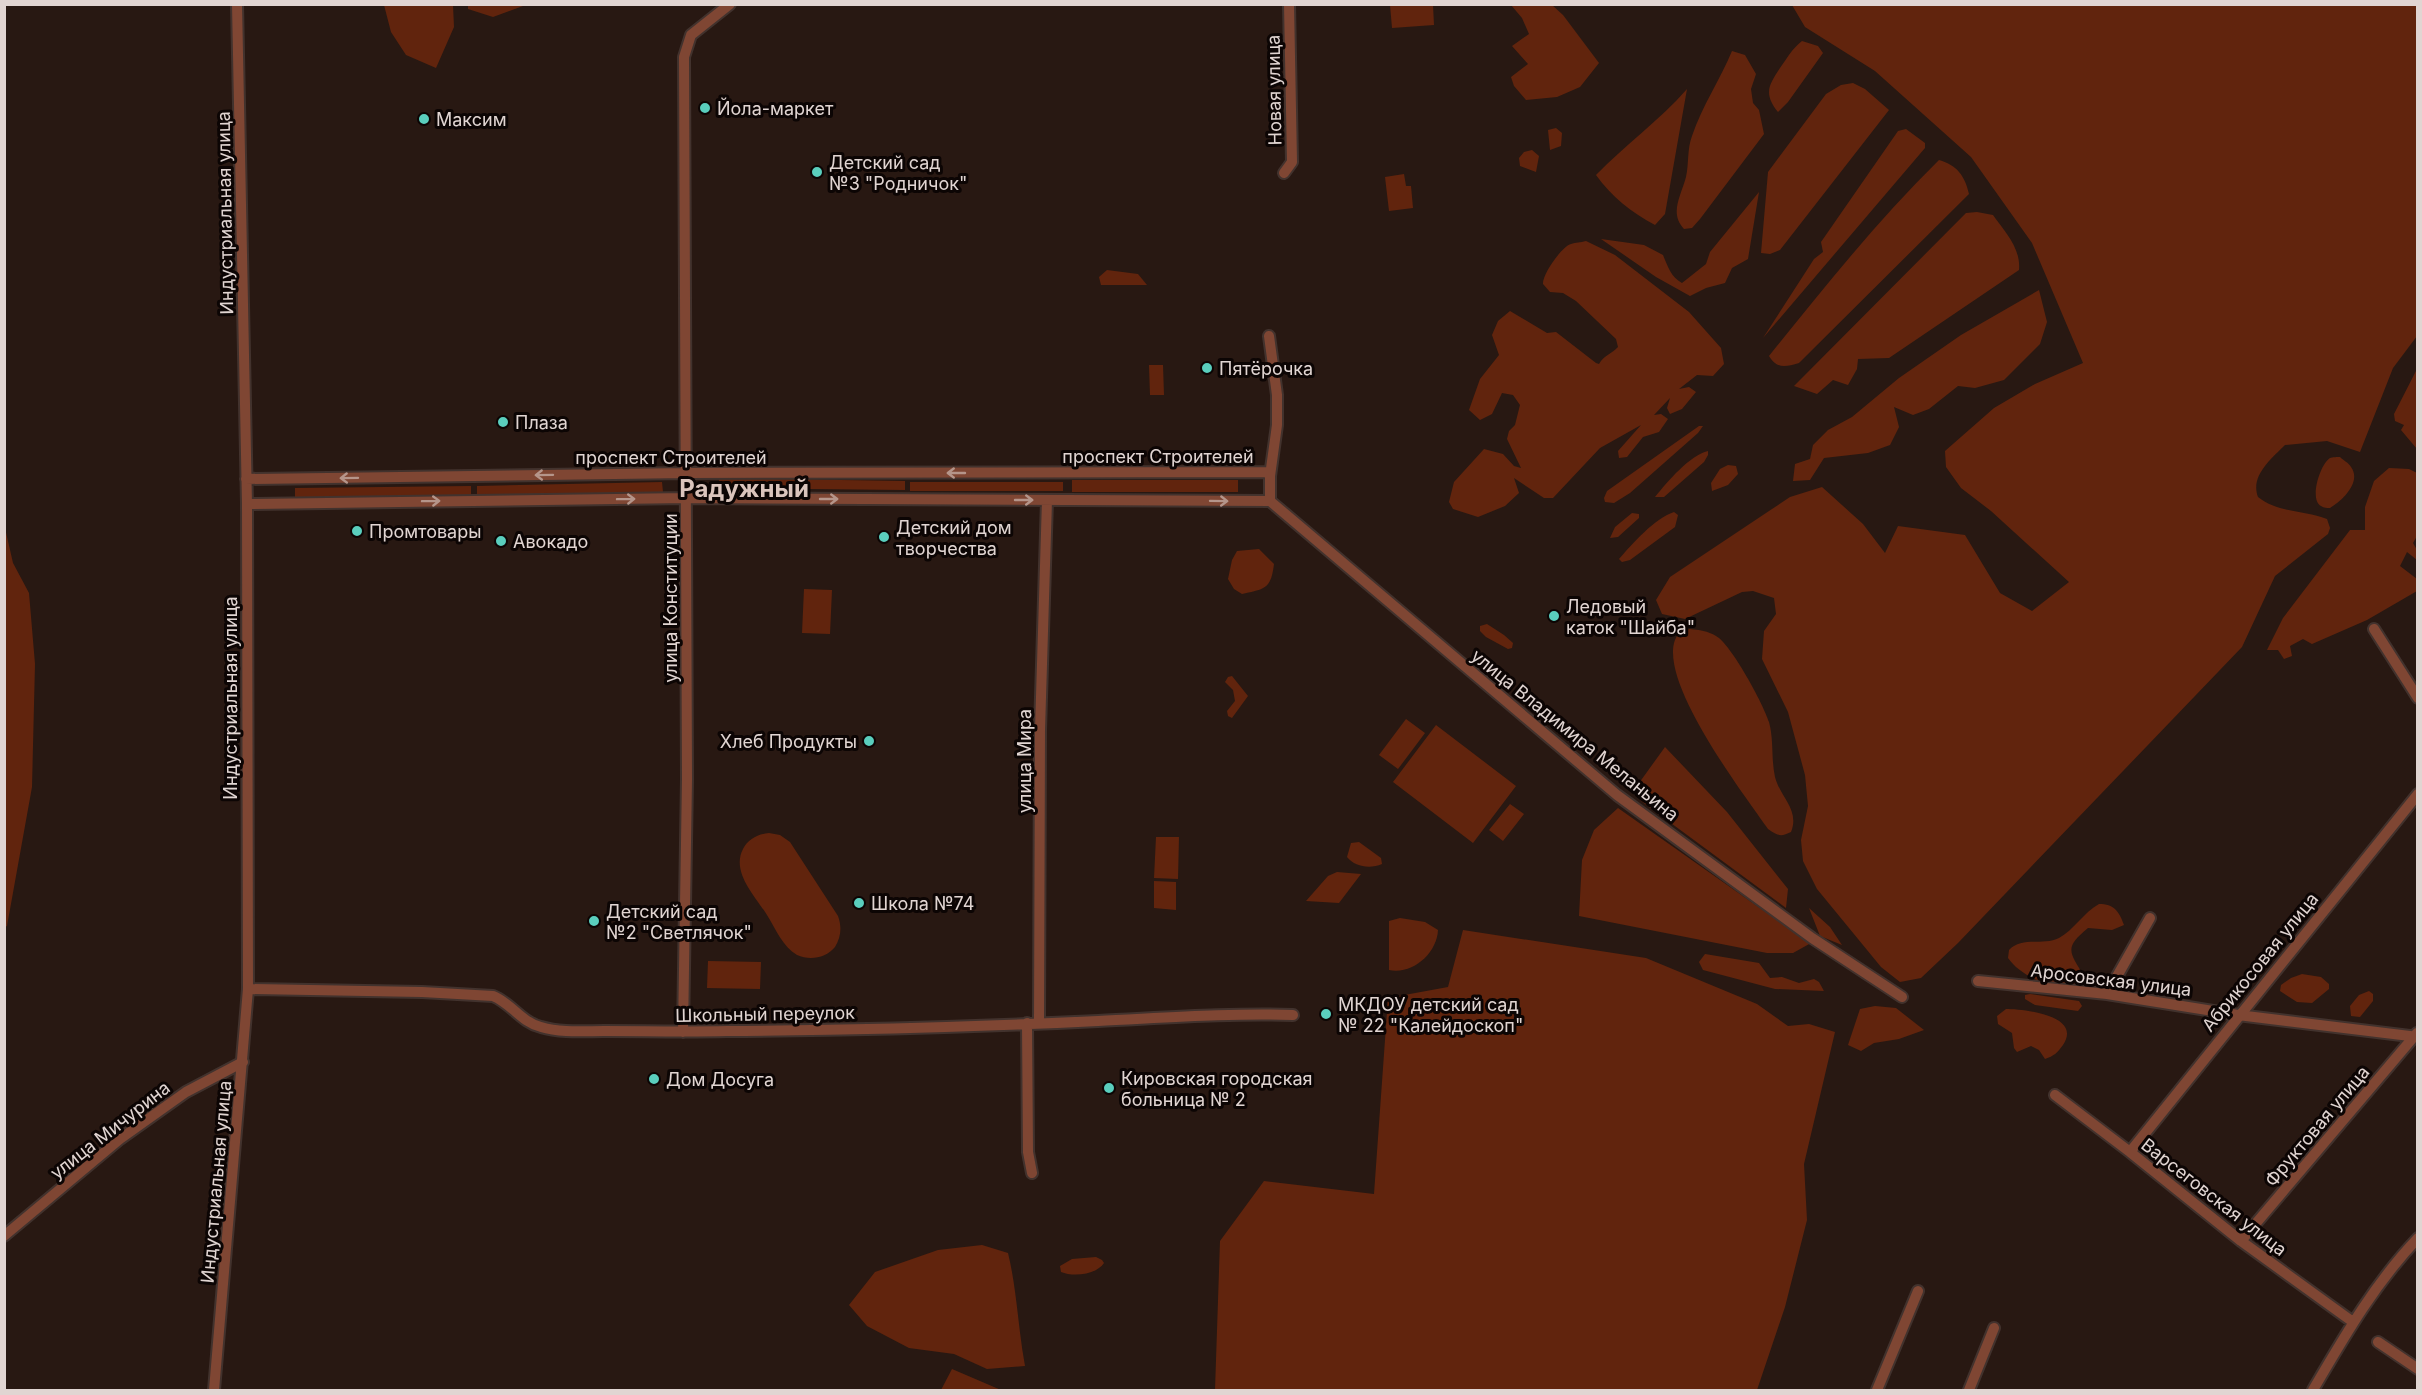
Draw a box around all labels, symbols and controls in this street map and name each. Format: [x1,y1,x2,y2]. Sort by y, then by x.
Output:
street label: Новая улица [1263,35,1285,145]
place label: Йола-маркет [717,97,834,119]
marker: Йола-маркет [698,101,712,115]
place label: Максим [436,109,507,130]
street label: Индустриальная улица [213,111,237,315]
marker: Максим [417,112,431,126]
place label: Детский сад №3 "Родничок" [829,152,967,194]
marker: Детский сад №3 "Родничок" [810,165,824,179]
place label: Пятёрочка [1219,358,1313,379]
marker: Пятёрочка [1200,361,1214,375]
place label: Плаза [515,412,568,433]
marker: Плаза [496,415,510,429]
street label: проспект Строителей [1062,446,1254,467]
street label: проспект Строителей [575,447,767,468]
one-way arrow [947,467,967,479]
one-way arrow [534,469,554,481]
one-way arrow [339,472,359,484]
district label: Радужный [679,474,809,503]
one-way arrow [616,493,636,504]
one-way arrow [819,493,839,505]
one-way arrow [1014,494,1034,506]
one-way arrow [421,495,441,507]
one-way arrow [1209,495,1229,507]
street label: улица Конституции [660,513,681,683]
place label: Детский дом творчества [896,517,1012,559]
place label: Промтовары [369,521,481,542]
marker: Промтовары [350,524,364,538]
marker: Детский дом творчества [877,530,891,544]
place label: Авокадо [513,531,588,552]
marker: Авокадо [494,534,508,548]
street label: Индустриальная улица [220,596,241,800]
place label: Ледовый каток "Шайба" [1566,596,1695,638]
marker: Ледовый каток "Шайба" [1547,609,1561,623]
street label: улица Владимира Меланьина [1467,645,1683,825]
street label: улица Мира [1014,709,1035,813]
place label: Хлеб Продукты [720,731,857,752]
marker: Хлеб Продукты [862,734,876,748]
street label: Абрикосовая улица [2198,888,2322,1036]
place label: Школа №74 [871,893,974,914]
marker: Школа №74 [852,896,866,910]
place label: Детский сад №2 "Светлячок" [606,901,752,943]
marker: Детский сад №2 "Светлячок" [587,914,601,928]
street label: Аросовская улица [2029,960,2193,1000]
place label: МКДОУ детский сад № 22 "Калейдоскоп" [1338,994,1523,1036]
street label: Школьный переулок [675,1002,855,1026]
marker: МКДОУ детский сад № 22 "Калейдоскоп" [1319,1007,1333,1021]
street label: Фруктовая улица [2260,1061,2374,1191]
place label: Кировская городская больница № 2 [1121,1068,1313,1110]
place label: Дом Досуга [666,1069,774,1090]
marker: Дом Досуга [647,1072,661,1086]
street label: улица Мичурина [46,1077,174,1183]
street label: Индустриальная улица [197,1080,235,1284]
marker: Кировская городская больница № 2 [1102,1081,1116,1095]
street label: Варсеговская улица [2137,1134,2291,1260]

